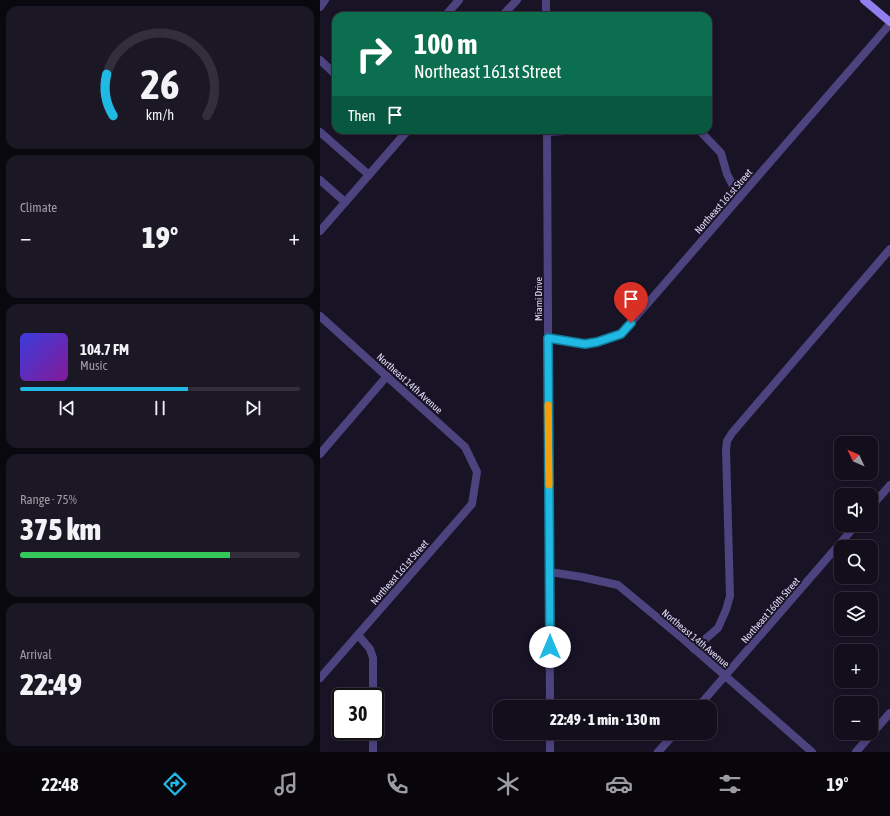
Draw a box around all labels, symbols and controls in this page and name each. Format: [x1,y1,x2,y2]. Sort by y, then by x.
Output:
icon: right [348,28,400,80]
text: 100 m [414,28,477,60]
text: 26 [140,59,180,107]
text: Northeast 161st Street [414,61,562,82]
icon: arrive [384,104,406,126]
text: km/h [146,106,174,122]
text: Then [348,107,376,124]
street label: Northeast 161st Street [692,167,754,236]
text: Climate [20,200,57,215]
text: 19° [142,220,178,254]
text: − [20,224,31,250]
text: + [289,224,300,250]
street label: Miami Drive [533,277,544,321]
pin [614,282,648,323]
icon: arrive [620,288,642,310]
text: 104.7 FM [80,341,129,358]
street label: Northeast 14th Avenue [375,351,445,416]
text: Music [80,358,107,373]
icon: previous [56,397,78,419]
icon: pause [149,397,171,419]
icon: next [242,397,264,419]
north arrow [834,436,878,480]
map controls [834,436,878,740]
button: sound [834,488,878,532]
text: Range · 75% [20,492,77,507]
text: 375 km [20,512,101,546]
street label: Northeast 161st Street [368,538,430,607]
button: search [834,540,878,584]
street label: Northeast 160th Street [739,575,802,645]
button: layers [834,592,878,636]
street label: Northeast 14th Avenue [660,607,732,670]
position arrow [529,626,571,668]
button: + [834,644,878,688]
text: Arrival [20,647,52,662]
text: 22:49 [20,667,82,701]
speed limit sign: 30 [332,688,384,740]
button: − [834,696,878,740]
text: 22:49 · 1 min · 130 m [550,711,660,728]
icon: directions [161,770,189,798]
icon: music [272,770,300,798]
icon: phone [383,770,411,798]
icon: climate [494,770,522,798]
icon: car [605,770,633,798]
icon: filters [716,770,744,798]
text: 22:48 [41,774,78,795]
text: 19° [827,774,849,795]

